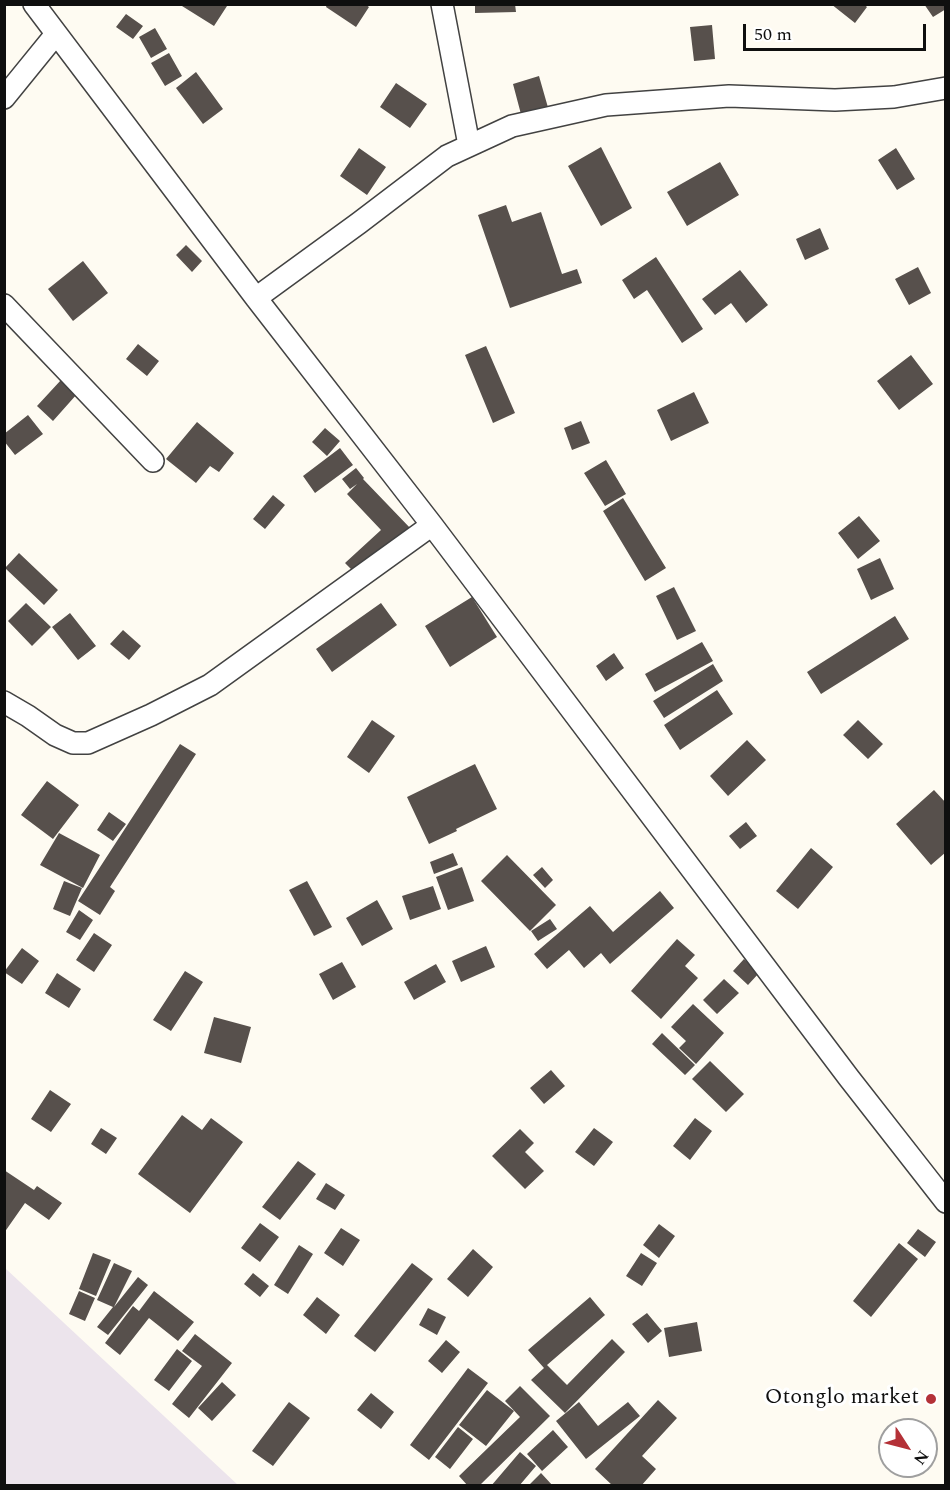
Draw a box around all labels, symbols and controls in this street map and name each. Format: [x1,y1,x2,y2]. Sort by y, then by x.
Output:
scale bar [746,12,929,50]
text: 50 m [754,21,792,48]
place label: Otonglo market [765,1386,919,1412]
marker: Otonglo market [924,1392,938,1406]
north arrow [878,1418,938,1478]
text: N [907,1445,934,1470]

